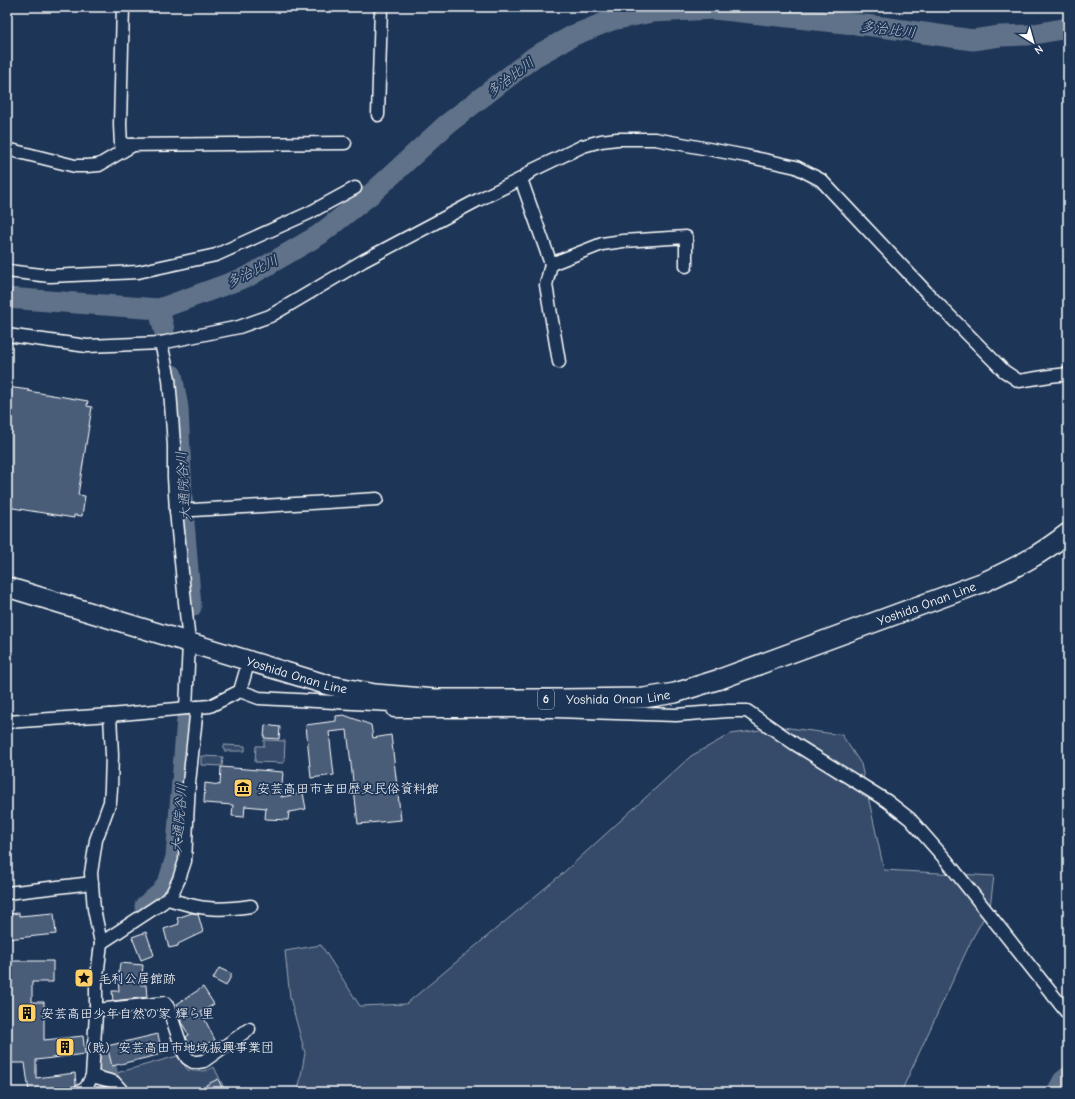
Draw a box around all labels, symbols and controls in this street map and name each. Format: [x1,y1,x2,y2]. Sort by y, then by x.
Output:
water label: 多治比川 [859,18,917,41]
north arrow [1013,22,1053,62]
text: N [1032,42,1045,57]
water label: 多治比川 [483,54,538,101]
water label: 多治比川 [223,252,281,291]
water label: 大通院谷川 [173,450,194,521]
street label: Yoshida Onan Line [875,579,978,629]
street label: Yoshida Onan Line [245,654,349,697]
street label: Yoshida Onan Line [566,687,672,707]
road number: 6 [538,689,554,709]
museum icon: 安芸高田市吉田歴史民俗資料館 [232,777,254,799]
place label: 安芸高田市吉田歴史民俗資料館 [257,781,439,796]
water label: 大通院谷川 [168,782,191,854]
place icon: 毛利公居館跡 [73,967,95,989]
place label: 毛利公居館跡 [98,971,176,986]
building icon: 安芸高田少年自然の家 輝ら里 [16,1002,38,1024]
place label: 安芸高田少年自然の家 輝ら里 [41,1006,214,1021]
building icon: （戝）安芸高田市地域振興事業団 [54,1036,76,1058]
place label: （戝）安芸高田市地域振興事業団 [79,1040,274,1055]

